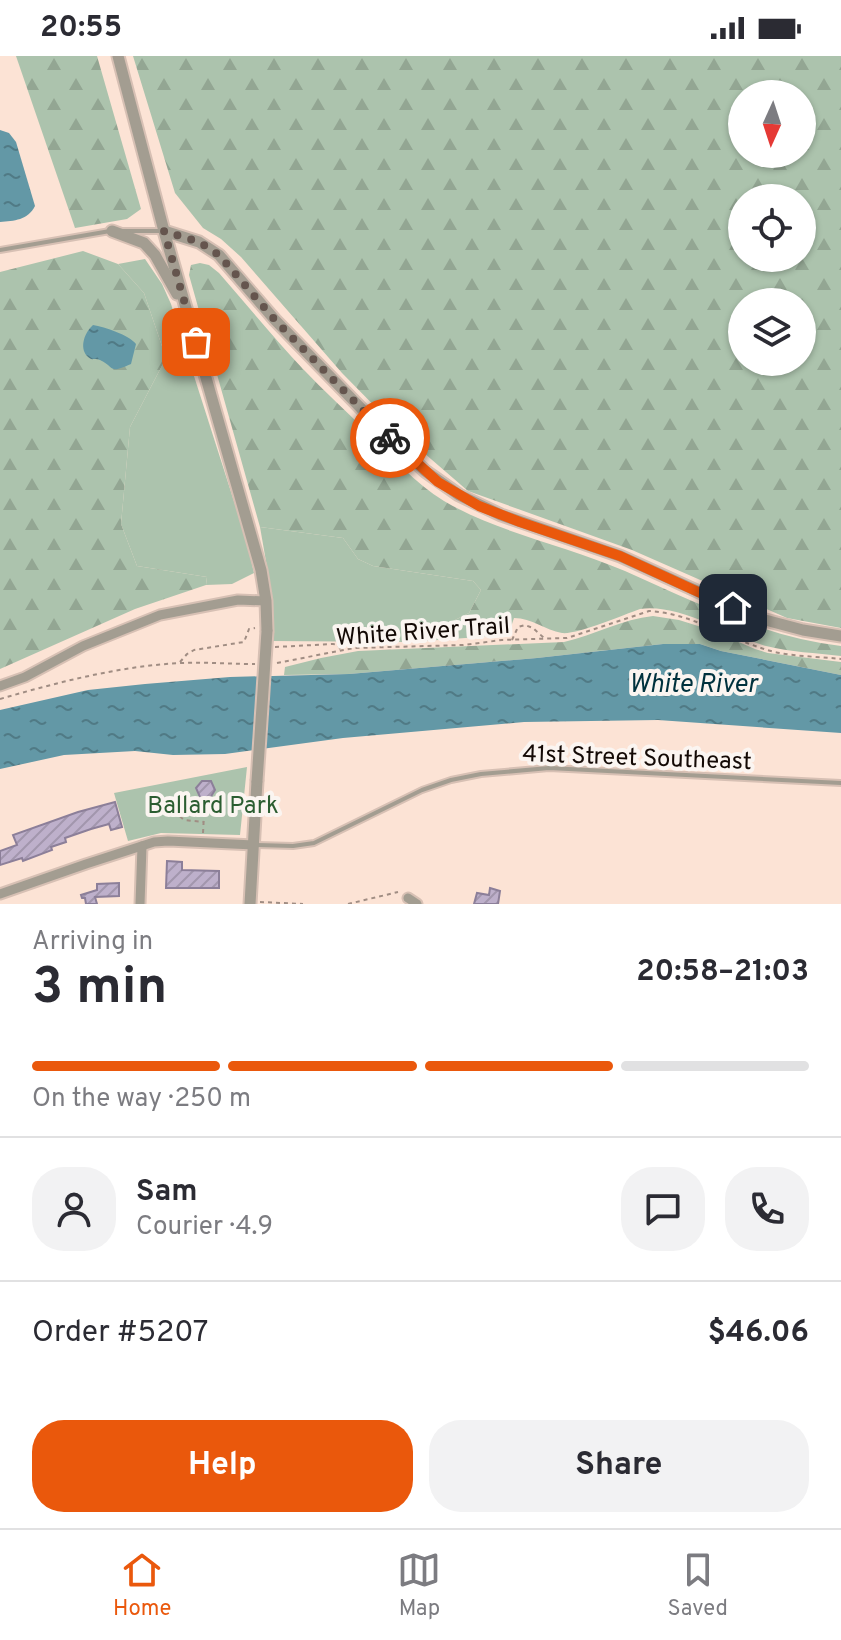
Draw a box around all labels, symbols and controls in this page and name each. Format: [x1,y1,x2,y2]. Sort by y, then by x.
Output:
text: 20:55 [40,10,122,47]
north arrow [728,80,816,168]
map controls [728,80,816,376]
button: locate [728,184,816,272]
button: layers [728,288,816,376]
pin [162,308,230,376]
icon: bag [174,320,218,364]
courier [350,398,430,478]
icon: bike [368,416,412,460]
pin [699,574,767,642]
icon: home [711,586,755,630]
street label: White River Trail [335,612,511,654]
water label: White River [629,669,759,702]
street label: 41st Street Southeast [522,740,752,778]
park label: Ballard Park [147,792,279,822]
text: Arriving in [32,926,153,959]
text: 20:58–21:03 [636,954,809,991]
text: 3 min [32,956,167,1022]
text: On the way · 250 m [32,1083,251,1116]
button: person [32,1167,116,1251]
button: chat [621,1167,705,1251]
button: phone [725,1167,809,1251]
text: Sam [136,1174,198,1211]
text: Courier · 4.9 [136,1211,273,1244]
text: Order #5207 [32,1315,208,1352]
text: $46.06 [708,1315,809,1352]
button: Help [32,1420,413,1512]
button: Share [429,1420,809,1512]
tab: Home [113,1548,171,1623]
tab: Map [397,1548,441,1623]
tab: Saved [668,1548,728,1623]

